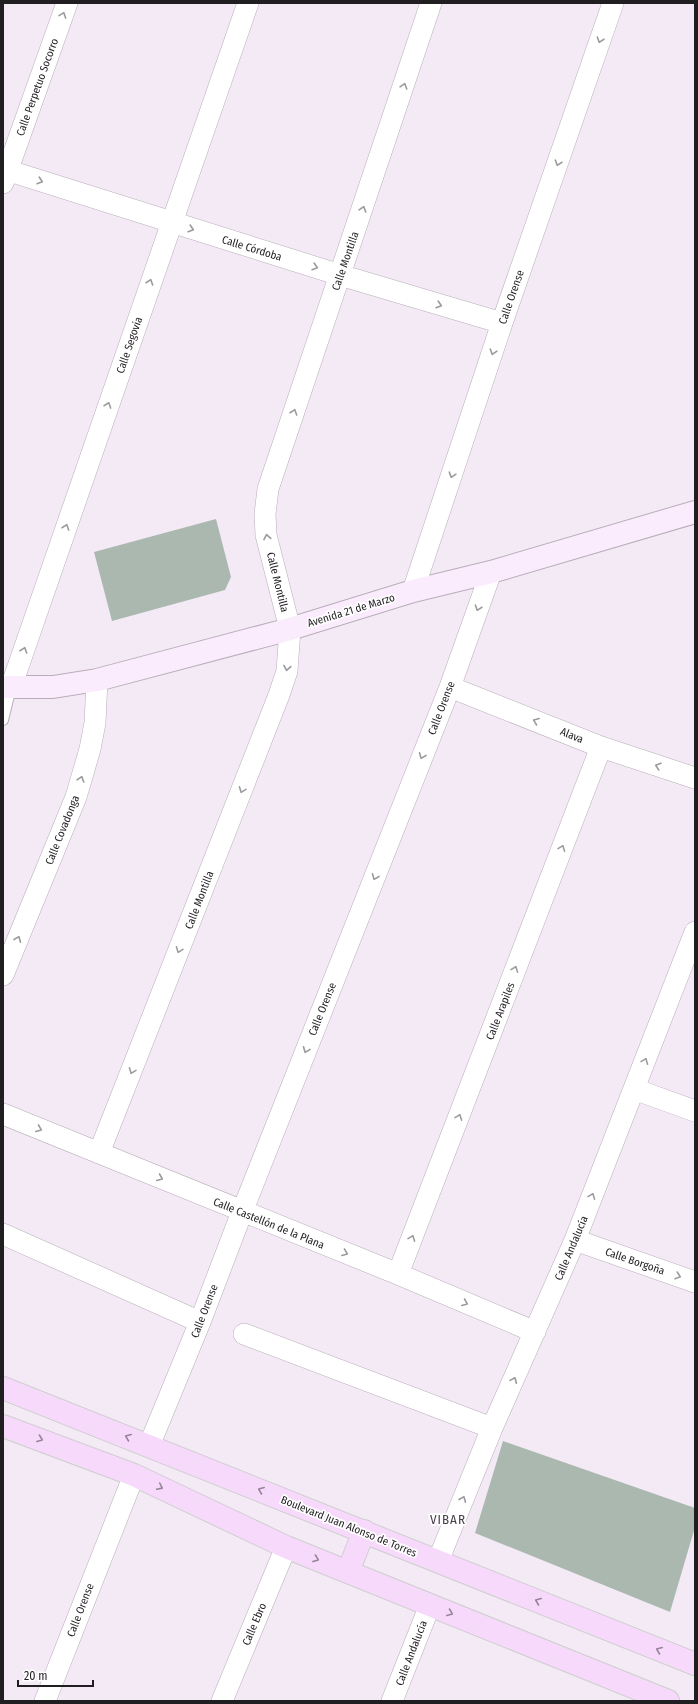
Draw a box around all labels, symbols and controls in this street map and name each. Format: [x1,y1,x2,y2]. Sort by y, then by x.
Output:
one-way arrow [58,12,66,19]
street label: Calle Perpetuo Socorro [14,36,61,138]
one-way arrow [597,36,605,43]
one-way arrow [399,82,408,89]
one-way arrow [554,159,562,166]
one-way arrow [37,176,44,185]
one-way arrow [358,206,366,213]
one-way arrow [187,224,194,232]
street label: Calle Montilla [329,230,362,292]
street label: Calle Córdoba [220,233,283,264]
one-way arrow [311,262,318,271]
street label: Calle Orense [496,268,527,326]
one-way arrow [146,278,154,285]
one-way arrow [436,300,443,309]
street label: Calle Segovia [114,315,145,375]
one-way arrow [489,348,497,355]
one-way arrow [104,401,112,408]
one-way arrow [289,408,298,415]
one-way arrow [448,472,456,479]
one-way arrow [61,524,70,531]
one-way arrow [264,534,272,540]
street label: Calle Montilla [264,551,291,614]
street label: Avenida 21 de Marzo [306,591,397,630]
one-way arrow [474,605,482,612]
one-way arrow [19,647,27,654]
one-way arrow [283,665,292,671]
street label: Calle Orense [425,680,458,737]
one-way arrow [533,718,541,726]
street label: Alava [558,725,585,746]
one-way arrow [419,753,427,760]
one-way arrow [655,762,662,771]
one-way arrow [76,775,85,782]
one-way arrow [239,785,247,793]
street label: Calle Covadonga [43,794,82,867]
one-way arrow [557,844,565,851]
street label: Calle Montilla [182,869,217,931]
one-way arrow [371,874,379,881]
one-way arrow [13,935,21,942]
one-way arrow [176,946,184,953]
one-way arrow [511,966,519,973]
street label: Calle Arapiles [484,980,518,1042]
street label: Calle Orense [306,981,339,1038]
one-way arrow [303,1046,311,1054]
one-way arrow [640,1058,648,1065]
one-way arrow [128,1067,136,1074]
one-way arrow [454,1113,462,1120]
one-way arrow [36,1124,43,1132]
one-way arrow [155,1173,163,1181]
one-way arrow [588,1192,596,1199]
street label: Calle Castellón de la Plana [211,1195,326,1252]
street label: Calle Andalucía [552,1214,591,1282]
one-way arrow [408,1235,416,1242]
street label: Calle Borgoña [603,1245,666,1278]
one-way arrow [341,1249,348,1257]
one-way arrow [674,1271,681,1280]
street label: Calle Orense [188,1283,221,1340]
one-way arrow [462,1298,469,1306]
one-way arrow [509,1376,517,1384]
one-way arrow [124,1434,131,1442]
one-way arrow [36,1435,43,1443]
one-way arrow [156,1483,164,1490]
one-way arrow [258,1487,265,1495]
street label: Boulevard Juan Alonso de Torres [279,1493,419,1560]
one-way arrow [459,1496,467,1503]
district label: VIBAR [430,1512,466,1527]
one-way arrow [313,1555,320,1563]
street label: Calle Orense [64,1582,97,1639]
one-way arrow [535,1598,542,1606]
street label: Calle Ebro [240,1601,269,1647]
one-way arrow [446,1609,453,1617]
street label: Calle Andalucía [393,1619,430,1688]
one-way arrow [655,1646,662,1654]
scale bar [18,1662,93,1688]
text: 20 m [24,1669,48,1683]

